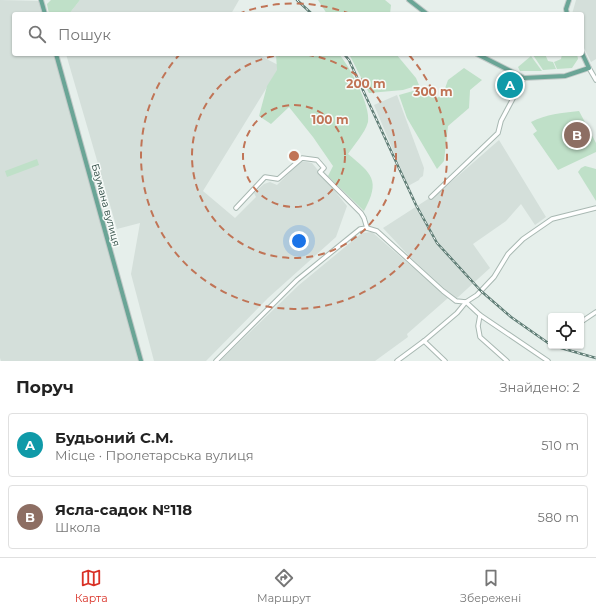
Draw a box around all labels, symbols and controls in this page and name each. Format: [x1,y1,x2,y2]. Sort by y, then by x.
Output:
search box [12,12,584,56]
icon: search [26,23,48,45]
text: Пошук [58,25,111,44]
pin: A [497,70,523,100]
text: 200 m [346,76,386,91]
text: 300 m [412,84,453,99]
text: 100 m [312,112,348,127]
pin: B [564,120,590,150]
centre of rings [287,149,301,163]
street label: Баумана вулиця [89,162,123,248]
your location [289,231,309,251]
map controls [548,313,584,349]
button: locate [548,313,584,349]
text: Поруч [16,377,74,397]
text: Знайдено: 2 [500,379,580,395]
text: Будьоний С.М. [55,428,173,447]
text: A [25,437,35,453]
text: 510 m [541,437,579,453]
text: Місце · Пролетарська вулиця [55,447,254,463]
text: Ясла-садок №118 [55,500,192,519]
text: B [25,509,35,525]
text: 580 m [538,509,579,525]
text: Школа [55,519,101,535]
tab: Карта [75,567,108,605]
tab: Маршрут [257,567,311,605]
tab: Збережені [460,567,521,605]

